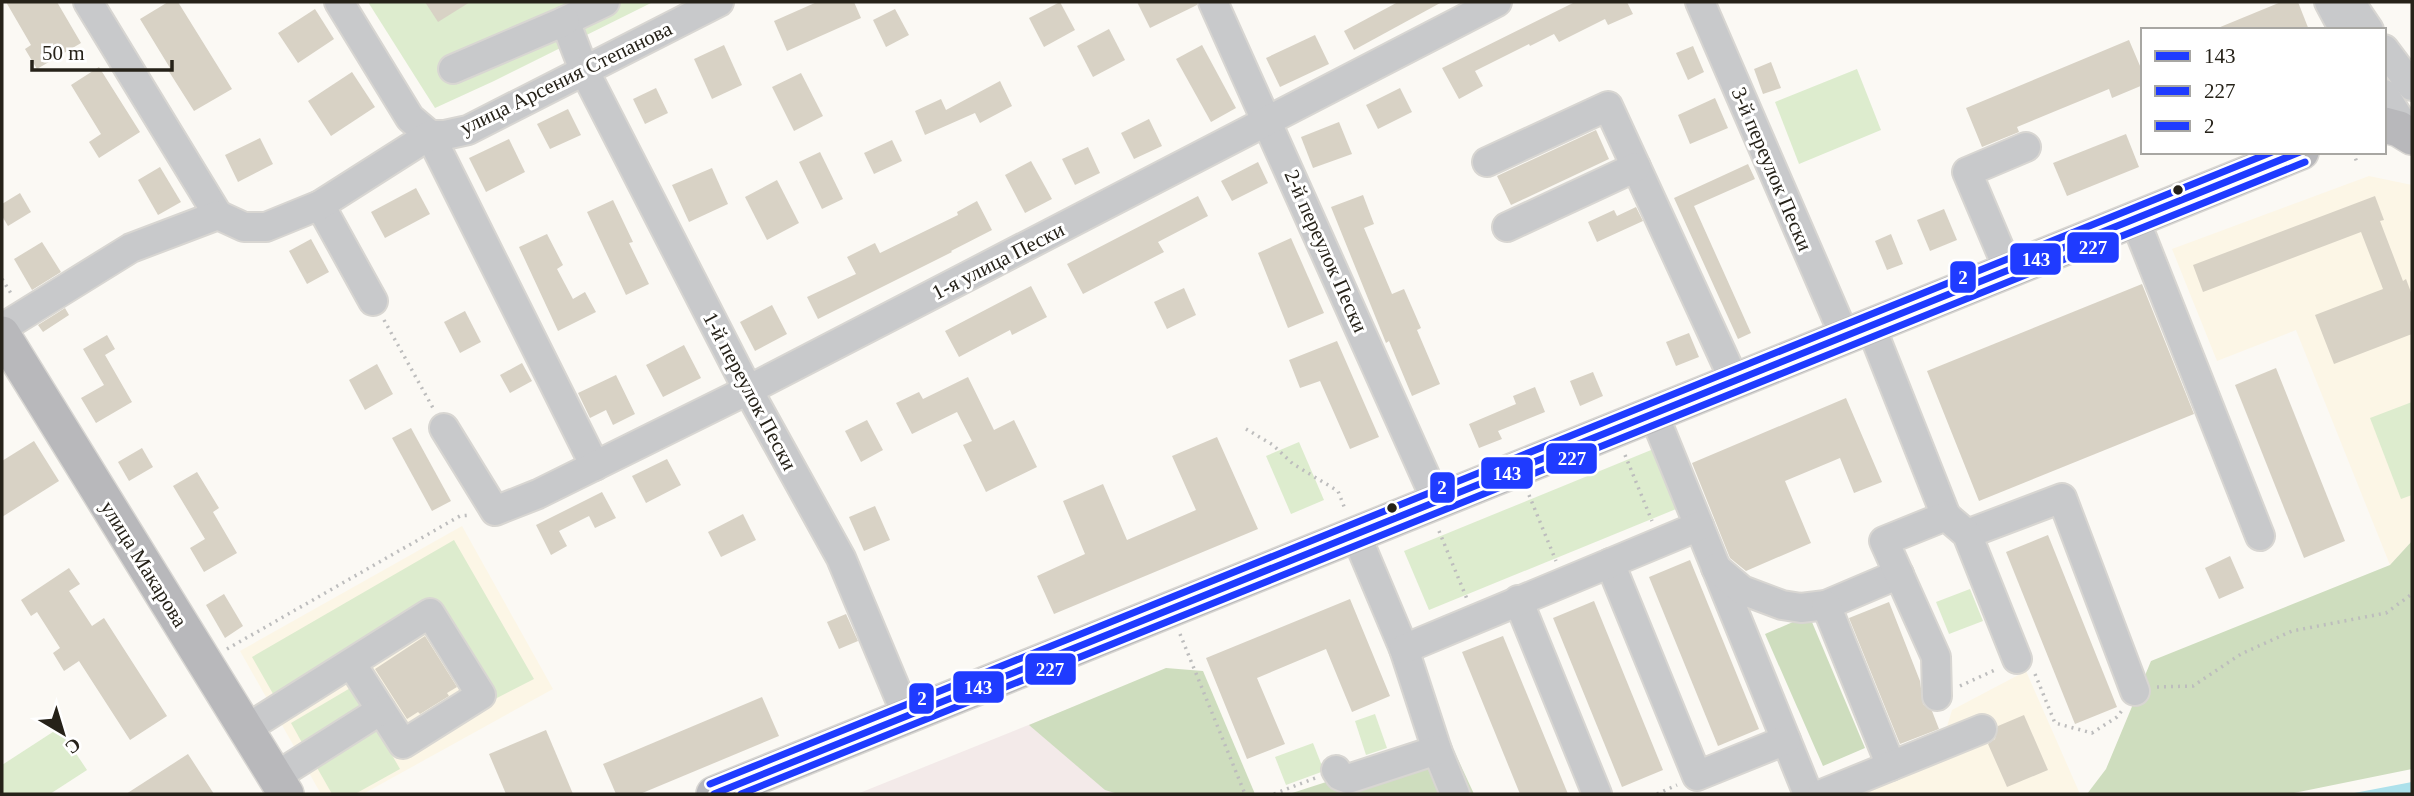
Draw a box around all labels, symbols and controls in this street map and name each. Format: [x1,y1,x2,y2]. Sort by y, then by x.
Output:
street label: улица Арсения Степанова [456,16,676,140]
scale bar [32,28,172,72]
legend [2141,28,2386,154]
text: 50 m [42,41,85,65]
text: 143 [2204,44,2236,68]
text: 227 [2204,79,2236,103]
street label: 3-й переулок Пески [1727,83,1817,255]
text: 2 [2204,114,2215,138]
street label: 2-й переулок Пески [1279,166,1373,336]
unlabelled marker [2171,183,2185,197]
street label: 1-я улица Пески [928,217,1068,305]
line badge: 227 [2066,231,2120,264]
text: 227 [2079,237,2108,258]
line badge: 143 [2009,242,2062,276]
text: 143 [2022,249,2050,270]
line badge: 2 [1949,260,1977,294]
text: 2 [1958,267,1968,288]
street label: 1-й переулок Пески [698,308,802,474]
line badge: 227 [1545,442,1598,475]
text: 227 [1558,448,1587,469]
line badge: 143 [1480,456,1534,490]
text: 143 [1493,463,1521,484]
line badge: 2 [1429,471,1456,504]
text: 2 [1437,477,1447,498]
street label: улица Макарова [96,496,193,632]
unlabelled marker [1385,501,1399,515]
line badge: 227 [1024,652,1077,686]
text: 227 [1036,659,1065,680]
line badge: 143 [952,670,1005,704]
text: 143 [964,677,992,698]
line badge: 2 [908,682,935,715]
text: 2 [917,688,927,709]
north arrow [28,698,98,768]
text: С [61,734,85,759]

